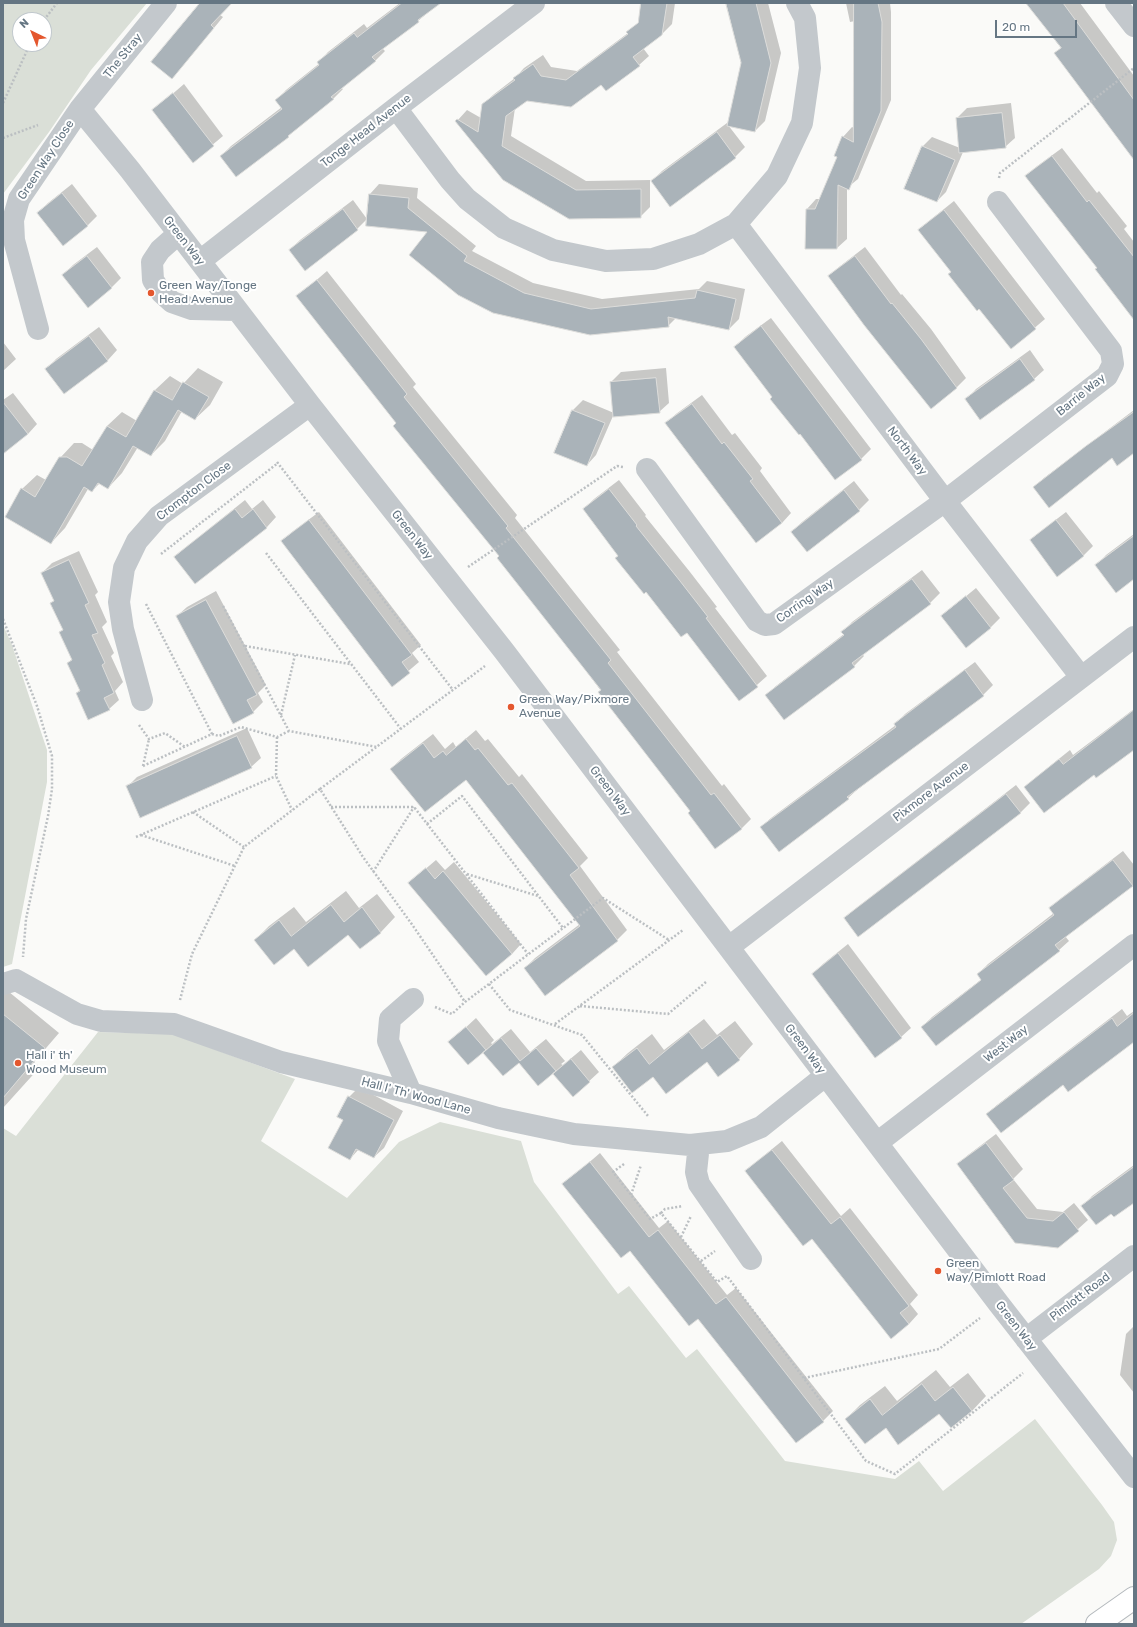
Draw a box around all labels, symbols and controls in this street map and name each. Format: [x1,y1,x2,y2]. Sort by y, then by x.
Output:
north arrow [12,12,52,52]
scale bar [997,12,1079,38]
text: N [17,16,31,31]
text: 20 m [1002,20,1030,34]
street label: The Stray [101,31,145,81]
street label: Tonge Head Avenue [318,91,414,171]
street label: Green Way Close [15,117,77,203]
street label: Green Way [160,213,208,269]
place label: Green Way/Tonge Head Avenue [159,279,257,307]
marker: Green Way/Tonge Head Avenue [146,288,156,298]
street label: Barrie Way [1054,371,1108,419]
street label: North Way [884,424,930,478]
street label: Crompton Close [154,458,234,524]
street label: Green Way [388,507,436,563]
street label: Corring Way [774,576,836,626]
place label: Green Way/Pixmore Avenue [519,693,629,721]
marker: Green Way/Pixmore Avenue [506,702,516,712]
street label: Pixmore Avenue [890,759,972,825]
street label: Green Way [587,763,633,819]
street label: Green Way [782,1021,828,1077]
street label: West Way [981,1022,1031,1066]
place label: Hall i' th' Wood Museum [26,1049,107,1077]
marker: Hall i' th' Wood Museum [13,1058,23,1068]
street label: Hall I' Th' Wood Lane [360,1074,472,1118]
place label: Green Way/Pimlott Road [946,1257,1046,1285]
marker: Green Way/Pimlott Road [933,1266,943,1276]
street label: Pimlott Road [1047,1270,1113,1324]
street label: Green Way [992,1298,1040,1354]

